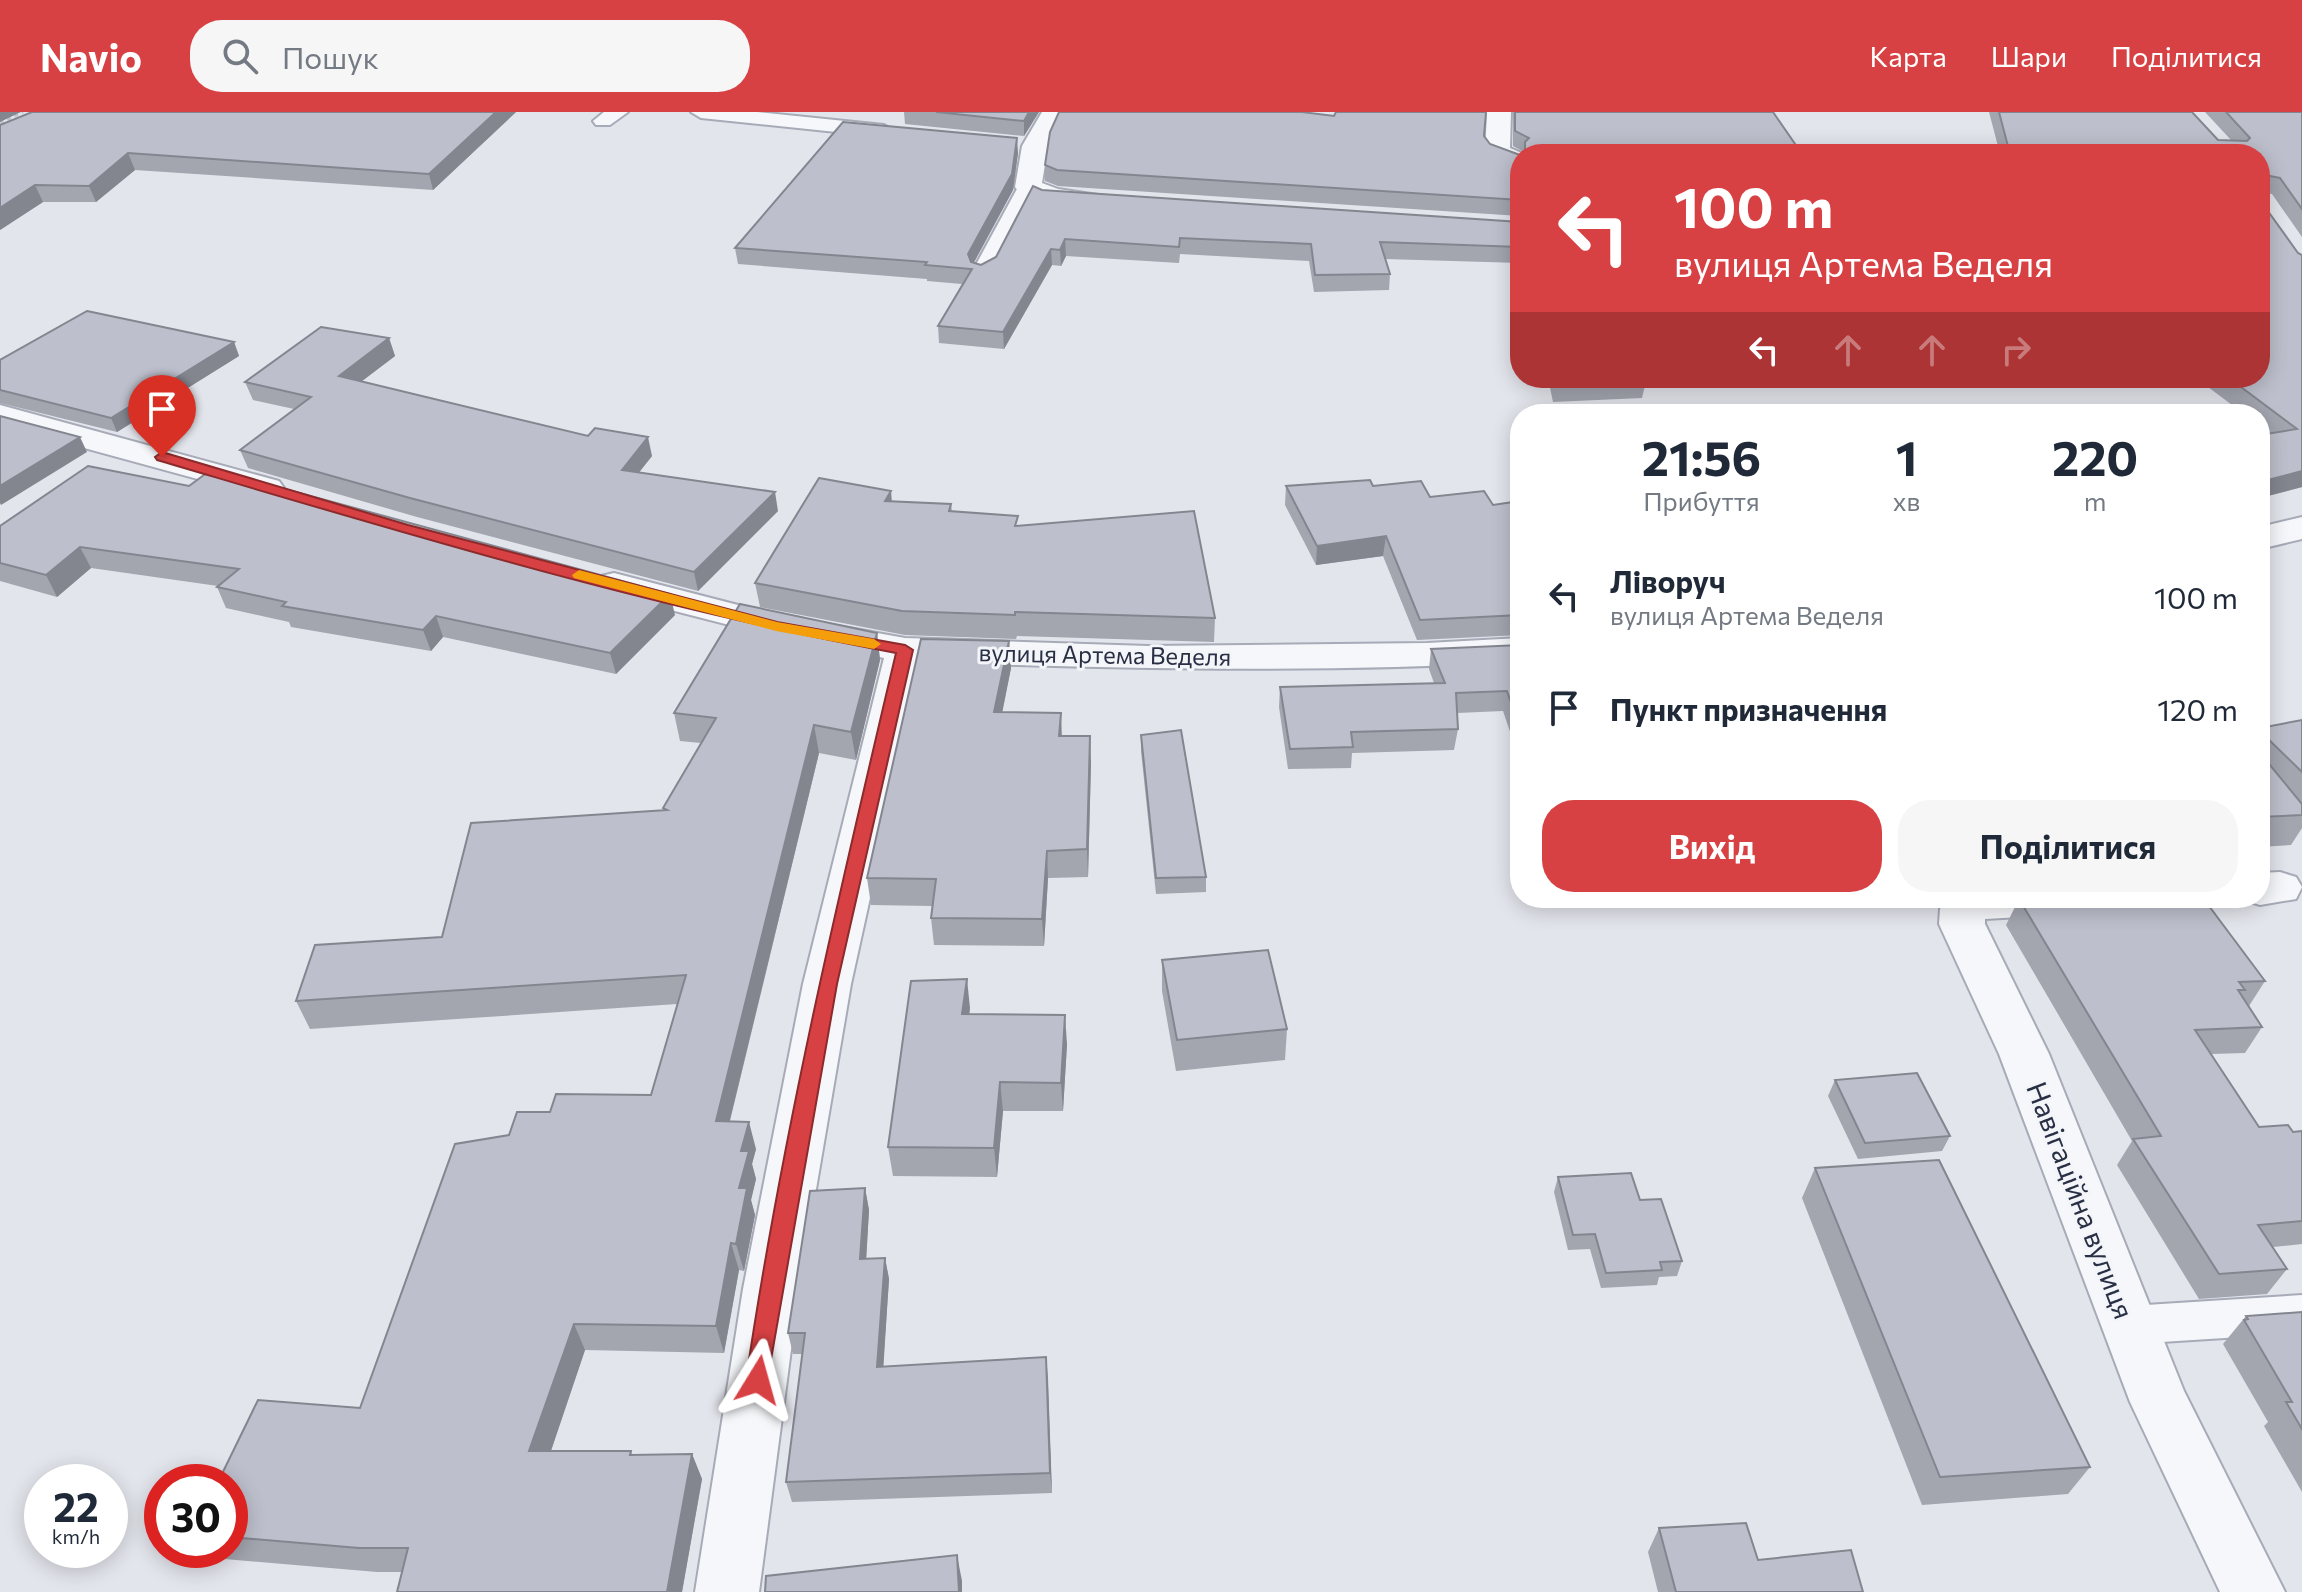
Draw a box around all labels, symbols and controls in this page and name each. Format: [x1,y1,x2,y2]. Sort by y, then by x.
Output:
search box [190,20,750,92]
text: Navio [40,33,142,80]
icon: search [218,34,262,78]
text: Пошук [282,38,379,75]
text: Карта [1870,39,1947,73]
text: Шари [1991,39,2067,73]
text: Поділитися [2111,39,2262,73]
text: 100 m [1674,171,1833,240]
icon: left [1542,176,1646,280]
text: вулиця Артема Веделя [1674,240,2053,284]
icon: left [1742,328,1786,372]
icon: ahead [1826,328,1870,372]
icon: ahead [1910,328,1954,372]
icon: right [1994,328,2038,372]
pin [128,375,196,457]
icon: arrive [140,387,184,431]
text: 21:56 [1642,427,1761,486]
text: 1 [1896,427,1917,486]
text: 220 [2052,427,2138,486]
text: Прибуття [1643,485,1760,516]
text: хв [1893,485,1920,516]
text: m [2084,485,2106,516]
text: Ліворуч [1610,562,1726,599]
icon: left [1542,574,1586,618]
text: 100 m [2154,578,2238,615]
text: вулиця Артема Веделя [1610,599,1884,630]
street label: вулиця Артема Веделя [978,637,1232,671]
icon: arrive [1542,686,1586,730]
text: Пункт призначення [1610,690,1887,727]
text: 120 m [2157,690,2238,727]
button: Вихід [1542,800,1882,892]
button: Поділитися [1898,800,2238,892]
street label: Навігаційна вулиця [2020,1077,2142,1323]
position arrow [716,1338,800,1422]
speed limit sign: 30 [144,1464,248,1568]
text: 22 [53,1481,99,1530]
text: km/h [52,1524,100,1548]

